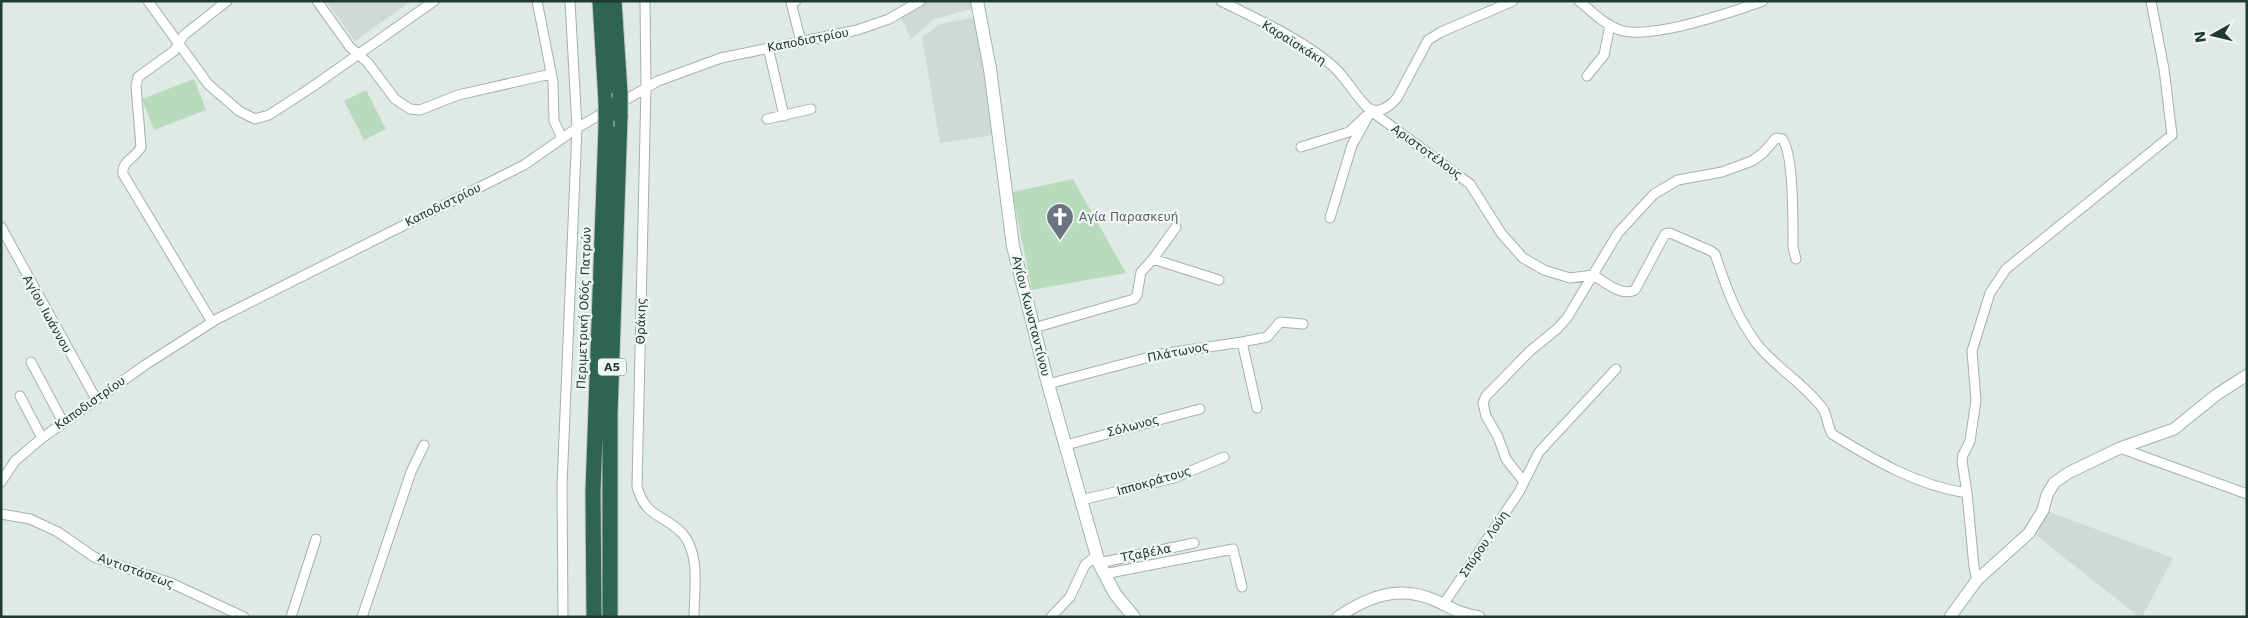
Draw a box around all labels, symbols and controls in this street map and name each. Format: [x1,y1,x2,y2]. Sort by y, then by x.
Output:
north arrow [2188,10,2238,60]
street label: Καραϊσκάκη [1259,18,1329,68]
street label: Καποδιστρίου [766,25,850,55]
text: N [2191,30,2209,44]
street label: Αριστοτέλους [1389,122,1465,182]
street label: Καποδιστρίου [403,181,483,229]
church icon: Αγία Παρασκευή [1045,202,1075,241]
place label: Αγία Παρασκευή [1079,210,1178,224]
street label: Περιμετρική Οδός Πατρών [574,226,594,389]
street label: Αγίου Κωνσταντίνου [1009,254,1053,378]
street label: Αγίου Ιωάννου [20,273,74,355]
street label: Θράκης [634,298,648,344]
street label: Πλάτωνος [1146,339,1210,365]
road number: Α5 [598,358,626,376]
street label: Καποδιστρίου [52,374,128,432]
street label: Σόλωνος [1106,412,1160,440]
street label: Ιπποκράτους [1115,464,1193,498]
street label: Σπύρου Λούη [1457,508,1511,580]
street label: Τζαβέλα [1119,541,1172,565]
street label: Αντιστάσεως [96,551,176,591]

